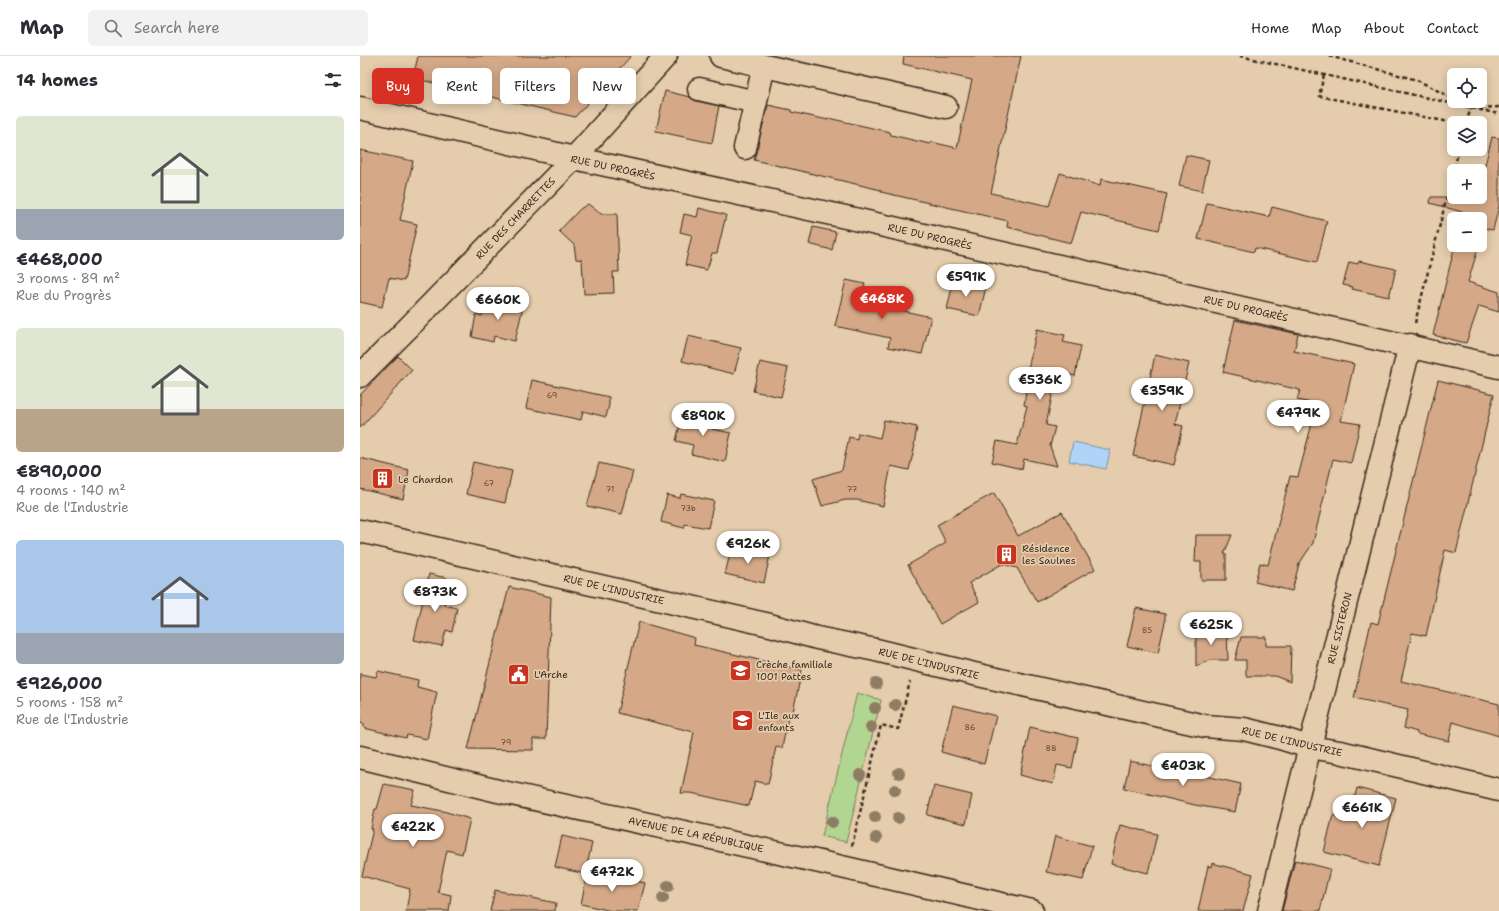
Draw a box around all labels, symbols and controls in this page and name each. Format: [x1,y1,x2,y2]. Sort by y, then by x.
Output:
search box [88,10,368,46]
text: Map [20,15,64,40]
icon: search [102,17,124,39]
text: Search here [134,18,220,38]
text: Home [1251,19,1290,37]
text: Map [1312,19,1342,37]
text: About [1364,19,1405,37]
text: Contact [1427,19,1479,37]
chip: Buy [372,68,424,104]
chip: Rent [432,68,492,104]
chip: Filters [500,68,570,104]
chip: New [578,68,636,104]
map controls [1447,68,1487,252]
button: locate [1447,68,1487,108]
text: 14 homes [16,69,98,91]
icon: filters [322,69,344,91]
button: layers [1447,116,1487,156]
icon: home [144,142,216,214]
street label: RUE DU PROGRÈS [569,152,657,183]
button: + [1447,164,1487,204]
street label: RUE DES CHARRETTES [473,174,558,262]
button: − [1447,212,1487,252]
street label: RUE DU PROGRÈS [887,220,974,253]
text: €468,000 [16,248,103,270]
pin: €591K [938,264,994,298]
text: €591K [946,268,986,285]
text: 3 rooms · 89 m² [16,270,120,287]
pin: €468K [854,286,910,320]
text: Rue du Progrès [16,287,111,304]
pin: €660K [470,287,526,321]
text: €468K [859,290,905,307]
text: €660K [475,291,521,308]
street label: RUE DU PROGRÈS [1203,292,1290,325]
icon: home [144,354,216,426]
pin: €536K [1012,367,1068,401]
text: €536K [1018,371,1062,388]
pin: €359K [1134,378,1190,412]
text: €359K [1140,382,1184,399]
house number: 69 [547,390,557,401]
pin: €479K [1270,400,1326,434]
pin: €890K [675,403,731,437]
text: €479K [1276,404,1320,421]
text: €890K [681,407,725,424]
text: €890,000 [16,460,102,482]
building icon: Le Chardon [370,466,396,492]
place label: Le Chardon [398,473,453,486]
house number: 67 [484,478,495,489]
text: 4 rooms · 140 m² [16,482,125,499]
house number: 71 [606,484,614,495]
house number: 77 [847,484,858,495]
text: Rue de l'Industrie [16,499,129,516]
house number: 73b [680,503,696,514]
pin: €926K [720,531,776,565]
text: €926K [726,535,770,552]
building icon: Résidence les Saulnes [994,541,1020,567]
place label: Résidence les Saulnes [1022,542,1076,567]
icon: home [144,566,216,638]
street label: RUE DE L'INDUSTRIE [562,572,666,607]
pin: €873K [407,579,463,613]
text: €873K [413,583,457,600]
street label: RUE SISTERON [1324,591,1355,665]
pin: €625K [1183,612,1239,646]
text: €625K [1189,616,1233,633]
house number: 85 [1142,625,1152,636]
street label: RUE DE L'INDUSTRIE [877,645,980,682]
school or university icon: Crèche familiale 1001 Pattes [728,657,754,683]
place label: Crèche familiale 1001 Pattes [756,658,833,683]
public building icon: L'Arche [505,661,531,687]
place label: L'Arche [534,668,568,681]
text: €926,000 [16,672,102,694]
text: 5 rooms · 158 m² [16,694,123,711]
school or university icon: L'Ile aux enfants [730,708,756,734]
place label: L'Ile aux enfants [758,709,799,734]
text: Rue de l'Industrie [16,711,129,728]
house number: 86 [965,722,976,733]
street label: RUE DE L'INDUSTRIE [1240,724,1344,759]
house number: 79 [501,737,511,748]
house number: 88 [1045,743,1057,754]
pin: €403K [1155,753,1211,787]
text: €403K [1161,757,1205,774]
pin: €661K [1334,795,1390,829]
text: €661K [1341,799,1383,816]
pin: €422K [385,814,441,848]
street label: AVENUE DE LA RÉPUBLIQUE [627,814,765,855]
text: €422K [391,818,435,835]
pin: €472K [584,859,640,893]
text: €472K [590,863,634,880]

